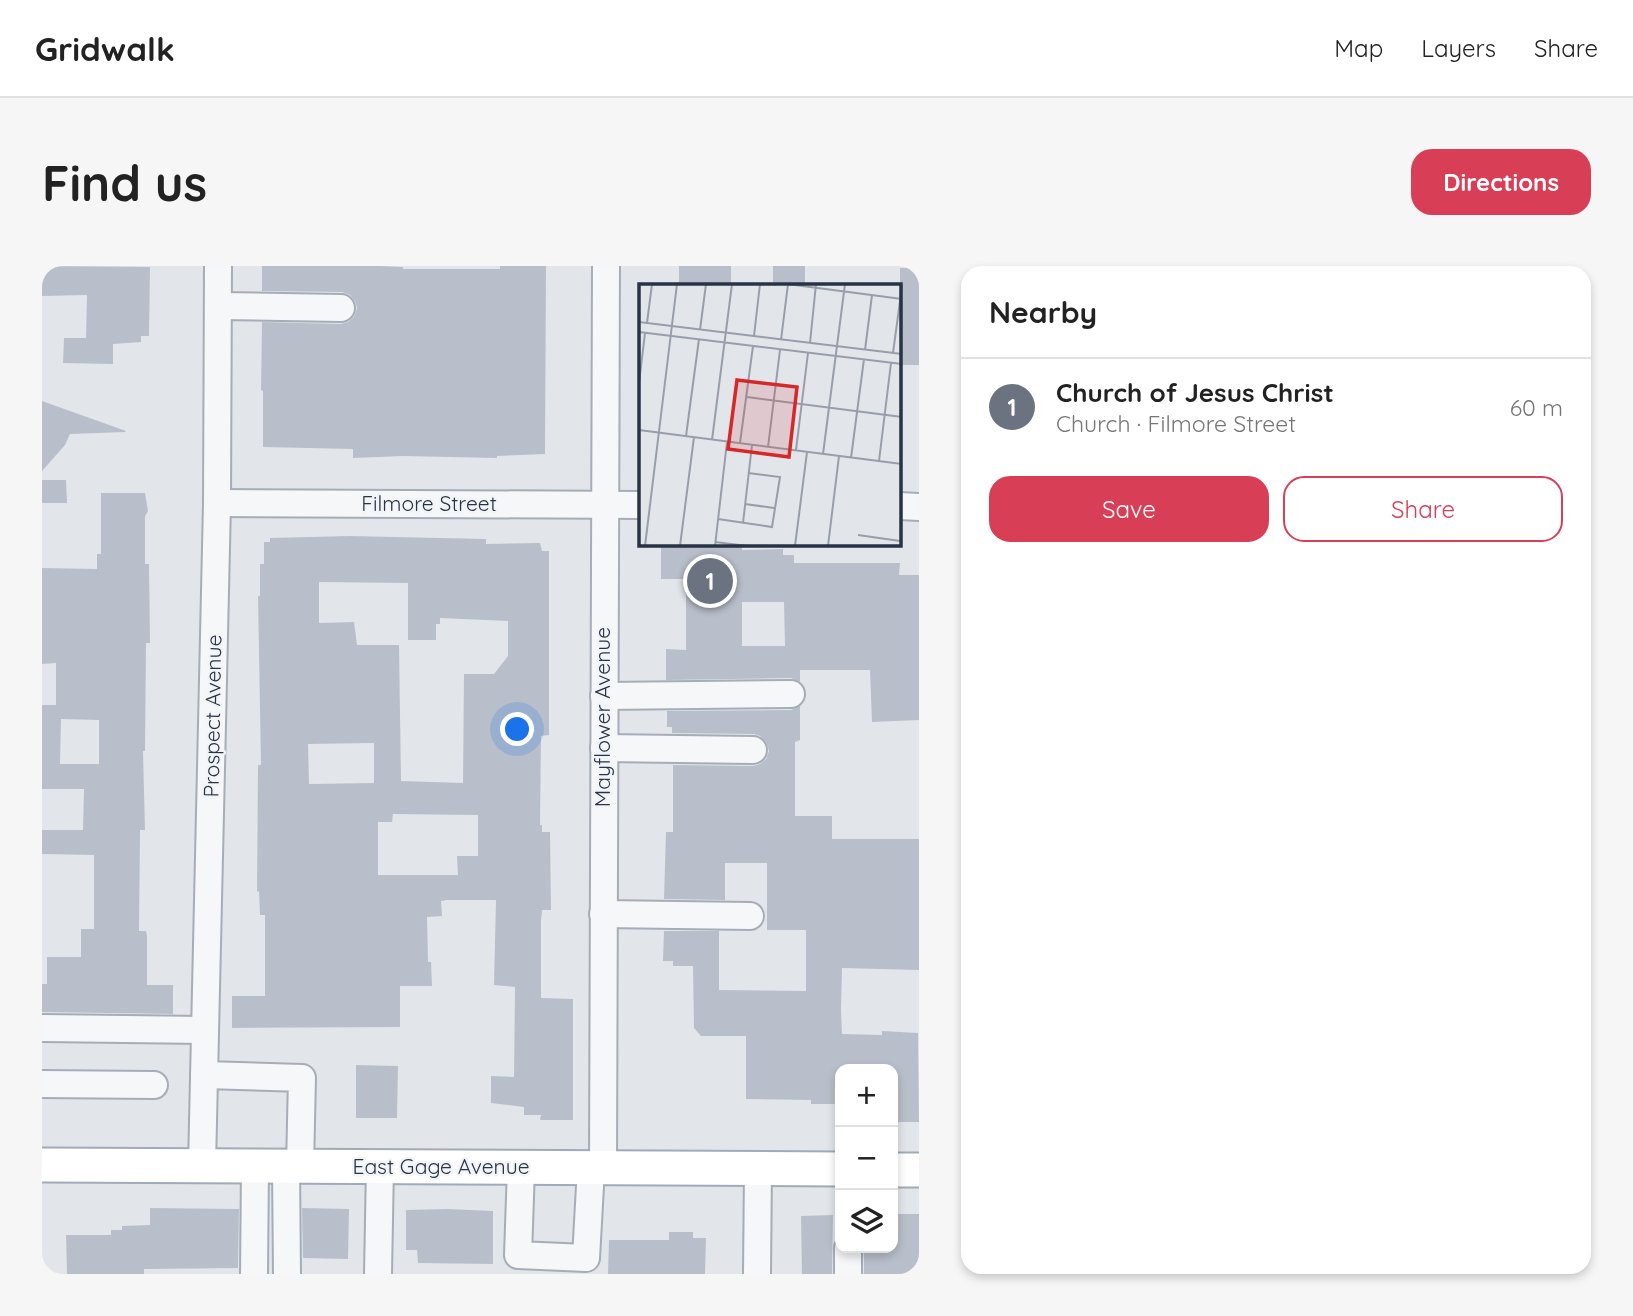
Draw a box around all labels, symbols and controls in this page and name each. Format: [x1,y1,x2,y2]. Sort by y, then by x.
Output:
text: Gridwalk [35,28,175,69]
text: Map [1334,33,1383,63]
text: Layers [1421,33,1496,63]
text: Share [1534,33,1598,63]
button: Directions [1411,149,1591,215]
text: Find us [42,152,207,213]
inset map [639,284,902,546]
text: Nearby [989,293,1097,331]
text: Church of Jesus Christ [1056,376,1334,409]
text: 1 [1008,393,1016,422]
text: 60 m [1510,393,1563,422]
text: Church · Filmore Street [1056,409,1296,438]
button: Save [989,476,1269,542]
button: Share [1283,476,1563,542]
street label: Filmore Street [361,490,497,516]
pin: 1 [687,555,733,607]
street label: Mayflower Avenue [589,627,615,807]
street label: Prospect Avenue [198,634,226,798]
your location [500,712,534,746]
map controls [835,1064,898,1253]
button: + [835,1064,898,1127]
button: − [835,1127,898,1190]
street label: East Gage Avenue [352,1153,530,1179]
button: layers [835,1190,898,1253]

